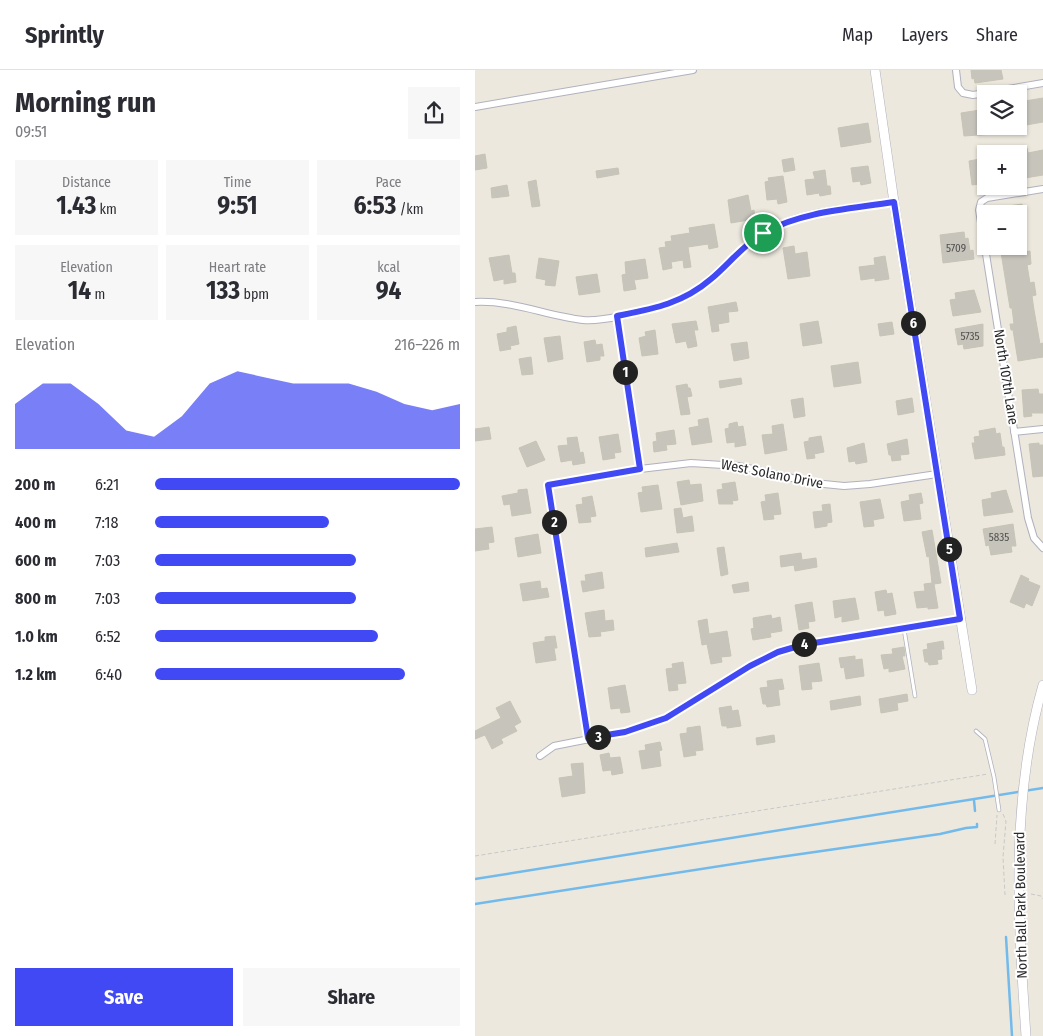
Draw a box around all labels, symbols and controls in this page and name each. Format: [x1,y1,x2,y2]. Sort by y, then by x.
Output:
text: Sprintly [25,21,104,49]
text: Map [842,24,873,46]
text: Layers [901,24,948,46]
text: Share [976,24,1018,46]
map controls [977,85,1027,255]
button: layers [977,85,1027,135]
text: Morning run [15,86,156,119]
button: share [408,87,460,139]
text: 09:51 [15,122,47,141]
button: + [977,145,1027,195]
text: Distance [62,174,111,191]
text: Time [224,174,251,191]
text: Pace [375,174,402,191]
text: 1.43 [56,191,96,221]
text: 9:51 [217,191,258,221]
text: 6:53 [353,191,396,221]
text: km [96,201,117,218]
text: /km [396,201,424,218]
button: − [977,205,1027,255]
pin [742,212,784,254]
icon: arrive [749,219,777,247]
house number: 5709 [946,242,966,255]
text: Elevation [60,259,113,276]
text: Heart rate [209,259,266,276]
text: kcal [377,259,400,276]
text: 14 [68,276,91,306]
text: 133 [206,276,240,306]
text: 94 [376,276,401,306]
text: m [91,286,105,303]
text: bpm [240,286,269,303]
pin: 6 [901,310,925,336]
text: 6 [910,315,917,332]
street label: North 107th Lane [990,328,1022,426]
house number: 5735 [960,330,980,343]
text: Elevation [15,335,75,354]
text: 216–226 m [394,335,460,354]
pin: 1 [613,360,637,384]
text: 1 [623,364,628,381]
street label: West Solano Drive [720,456,825,492]
text: 200 m [15,475,55,494]
text: 6:21 [95,475,119,494]
pin: 2 [541,510,567,534]
text: 400 m [15,513,56,532]
text: 7:18 [95,513,118,532]
text: 2 [551,514,558,531]
house number: 5835 [989,531,1009,544]
pin: 5 [937,536,961,562]
text: 5 [946,541,953,558]
text: 600 m [15,551,56,570]
text: 7:03 [95,551,120,570]
text: 800 m [15,589,56,608]
text: 7:03 [95,589,120,608]
text: 1.0 km [15,627,58,646]
text: 6:52 [95,627,121,646]
pin: 4 [791,632,817,656]
text: 4 [801,636,808,653]
text: 1.2 km [15,665,57,684]
text: 6:40 [95,665,122,684]
pin: 3 [585,724,611,750]
text: 3 [595,729,602,746]
street label: North Ball Park Boulevard [1011,831,1031,979]
button: Save [15,968,233,1026]
button: Share [243,968,460,1026]

